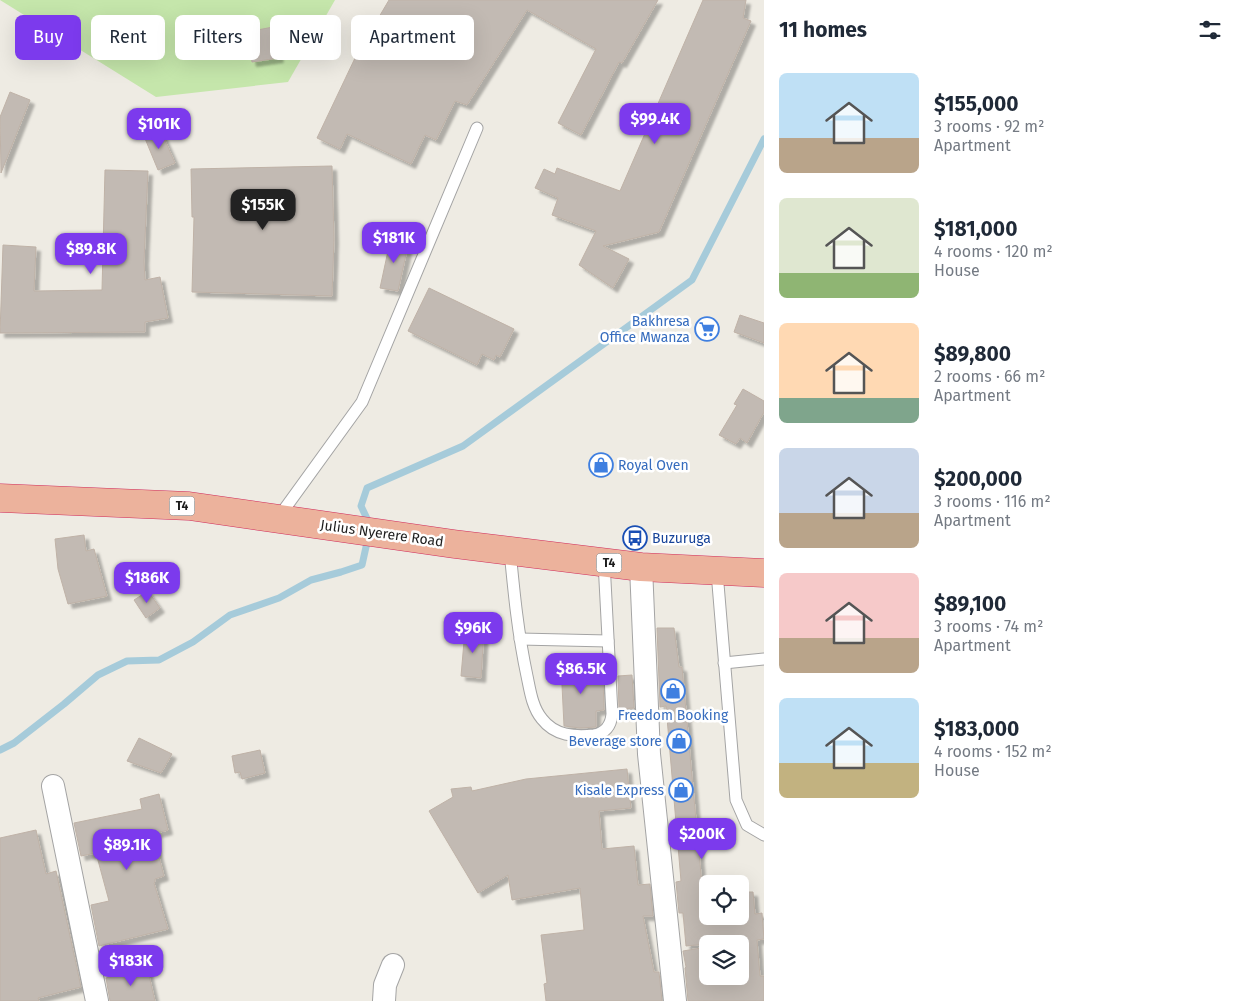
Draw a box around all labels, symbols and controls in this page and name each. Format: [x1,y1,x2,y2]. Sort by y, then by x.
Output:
chip: Buy [15,15,81,60]
chip: Rent [91,15,165,60]
chip: Filters [175,15,260,60]
chip: New [270,15,341,60]
chip: Apartment [351,15,474,60]
icon: filters [1196,16,1224,44]
text: 11 homes [779,17,867,43]
text: $155,000 [934,91,1019,117]
icon: home [819,93,879,153]
pin: $99.4K [614,102,696,145]
pin: $101K [124,108,194,150]
text: $99.4K [630,109,680,128]
text: $101K [138,114,180,133]
text: 3 rooms · 92 m² [934,117,1044,136]
text: Apartment [934,136,1011,155]
pin: $155K [228,188,298,231]
text: $155K [242,195,284,214]
text: $181,000 [934,216,1017,242]
icon: home [819,218,879,278]
pin: $181K [359,222,429,264]
text: $181K [373,228,415,247]
pin: $89.8K [50,232,132,275]
text: $89.8K [66,239,116,258]
text: 4 rooms · 120 m² [934,242,1053,261]
text: House [934,261,980,280]
place label: Bakhresa Office Mwanza [600,313,690,346]
supermarket icon: Bakhresa Office Mwanza [694,316,720,342]
text: $89,800 [934,341,1011,367]
icon: home [819,343,879,403]
text: 2 rooms · 66 m² [934,367,1045,386]
text: Apartment [934,386,1011,405]
shop icon: Royal Oven [588,452,614,478]
place label: Royal Oven [618,457,689,474]
text: $200,000 [934,466,1022,492]
icon: home [819,468,879,528]
text: 3 rooms · 116 m² [934,492,1051,511]
road number: T4 [170,496,194,516]
text: Apartment [934,511,1011,530]
street label: Julius Nyerere Road [319,516,445,551]
bus stop icon: Buzuruga [622,525,648,551]
place label: Buzuruga [652,530,711,547]
road number: T4 [596,554,622,572]
pin: $186K [112,562,182,604]
text: $186K [125,568,169,587]
text: $89,100 [934,591,1006,617]
icon: home [819,593,879,653]
pin: $96K [443,612,503,654]
text: 3 rooms · 74 m² [934,617,1043,636]
text: $96K [455,618,491,637]
text: Apartment [934,636,1011,655]
pin: $86.5K [540,652,622,695]
text: $86.5K [556,659,606,678]
shop icon: Freedom Booking [660,678,686,704]
place label: Freedom Booking [618,707,729,724]
text: $183,000 [934,716,1019,742]
icon: home [819,718,879,778]
shop icon: Beverage store [666,728,692,754]
place label: Beverage store [568,733,662,750]
text: 4 rooms · 152 m² [934,742,1052,761]
text: House [934,761,980,780]
shop icon: Kisale Express [668,777,694,803]
place label: Kisale Express [574,782,664,799]
pin: $200K [667,818,737,860]
text: $200K [679,824,725,843]
pin: $89.1K [86,828,168,871]
text: $89.1K [104,835,150,854]
map controls [699,875,749,985]
button: locate [699,875,749,925]
button: layers [699,935,749,985]
pin: $183K [96,944,166,987]
text: $183K [109,951,153,970]

